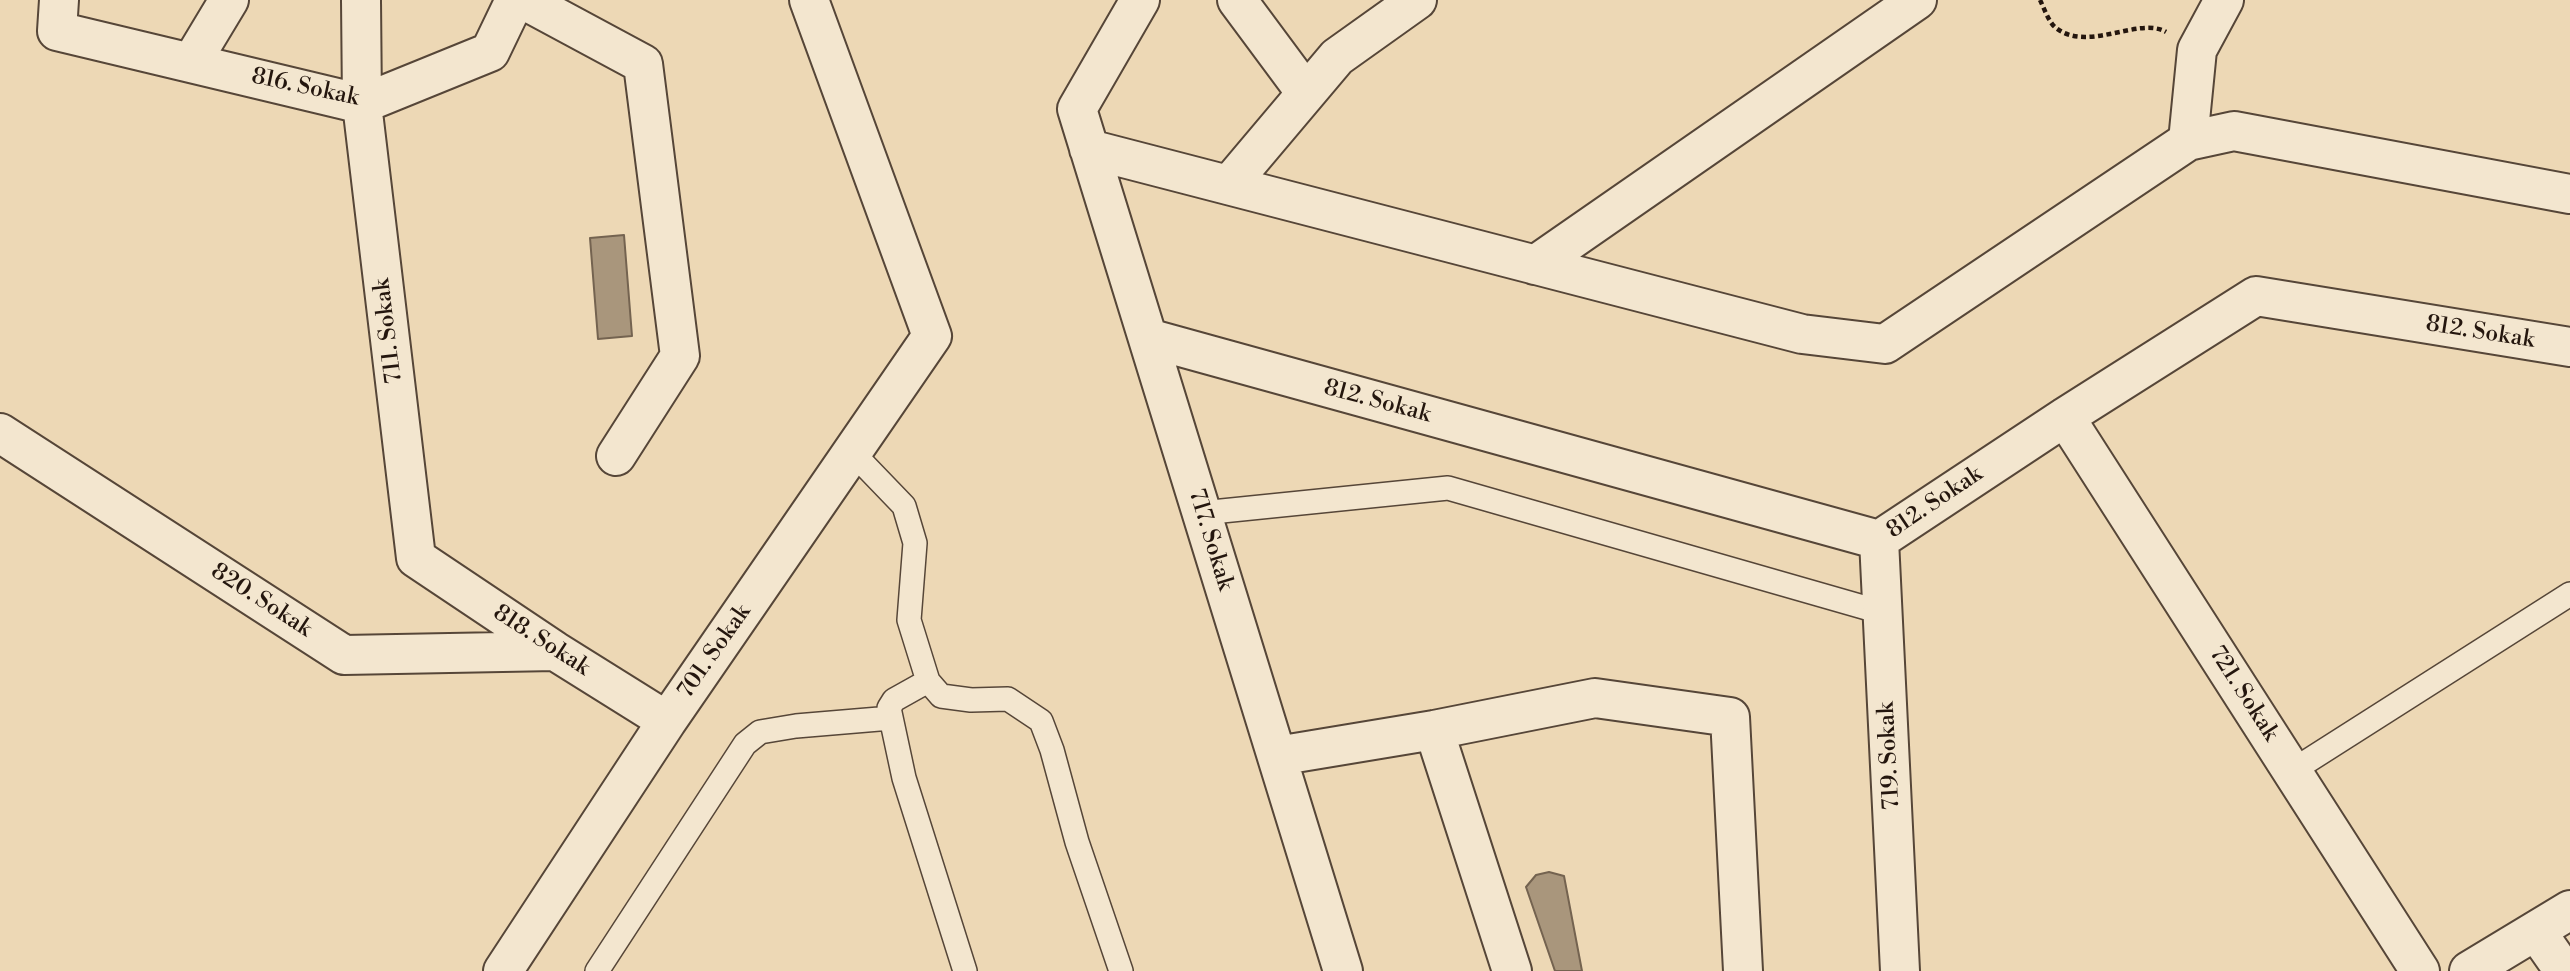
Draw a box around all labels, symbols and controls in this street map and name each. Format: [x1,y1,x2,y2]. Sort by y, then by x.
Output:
street label: 816. Sokak [249,63,361,113]
street label: 711. Sokak [369,277,409,385]
street label: 812. Sokak [2424,311,2536,355]
street label: 812. Sokak [1321,374,1433,430]
street label: 812. Sokak [1882,461,1988,545]
street label: 717. Sokak [1182,486,1238,594]
street label: 820. Sokak [205,558,317,644]
street label: 818. Sokak [488,600,594,682]
street label: 701. Sokak [673,600,757,704]
street label: 721. Sokak [2202,641,2284,747]
street label: 719. Sokak [1873,701,1907,811]

